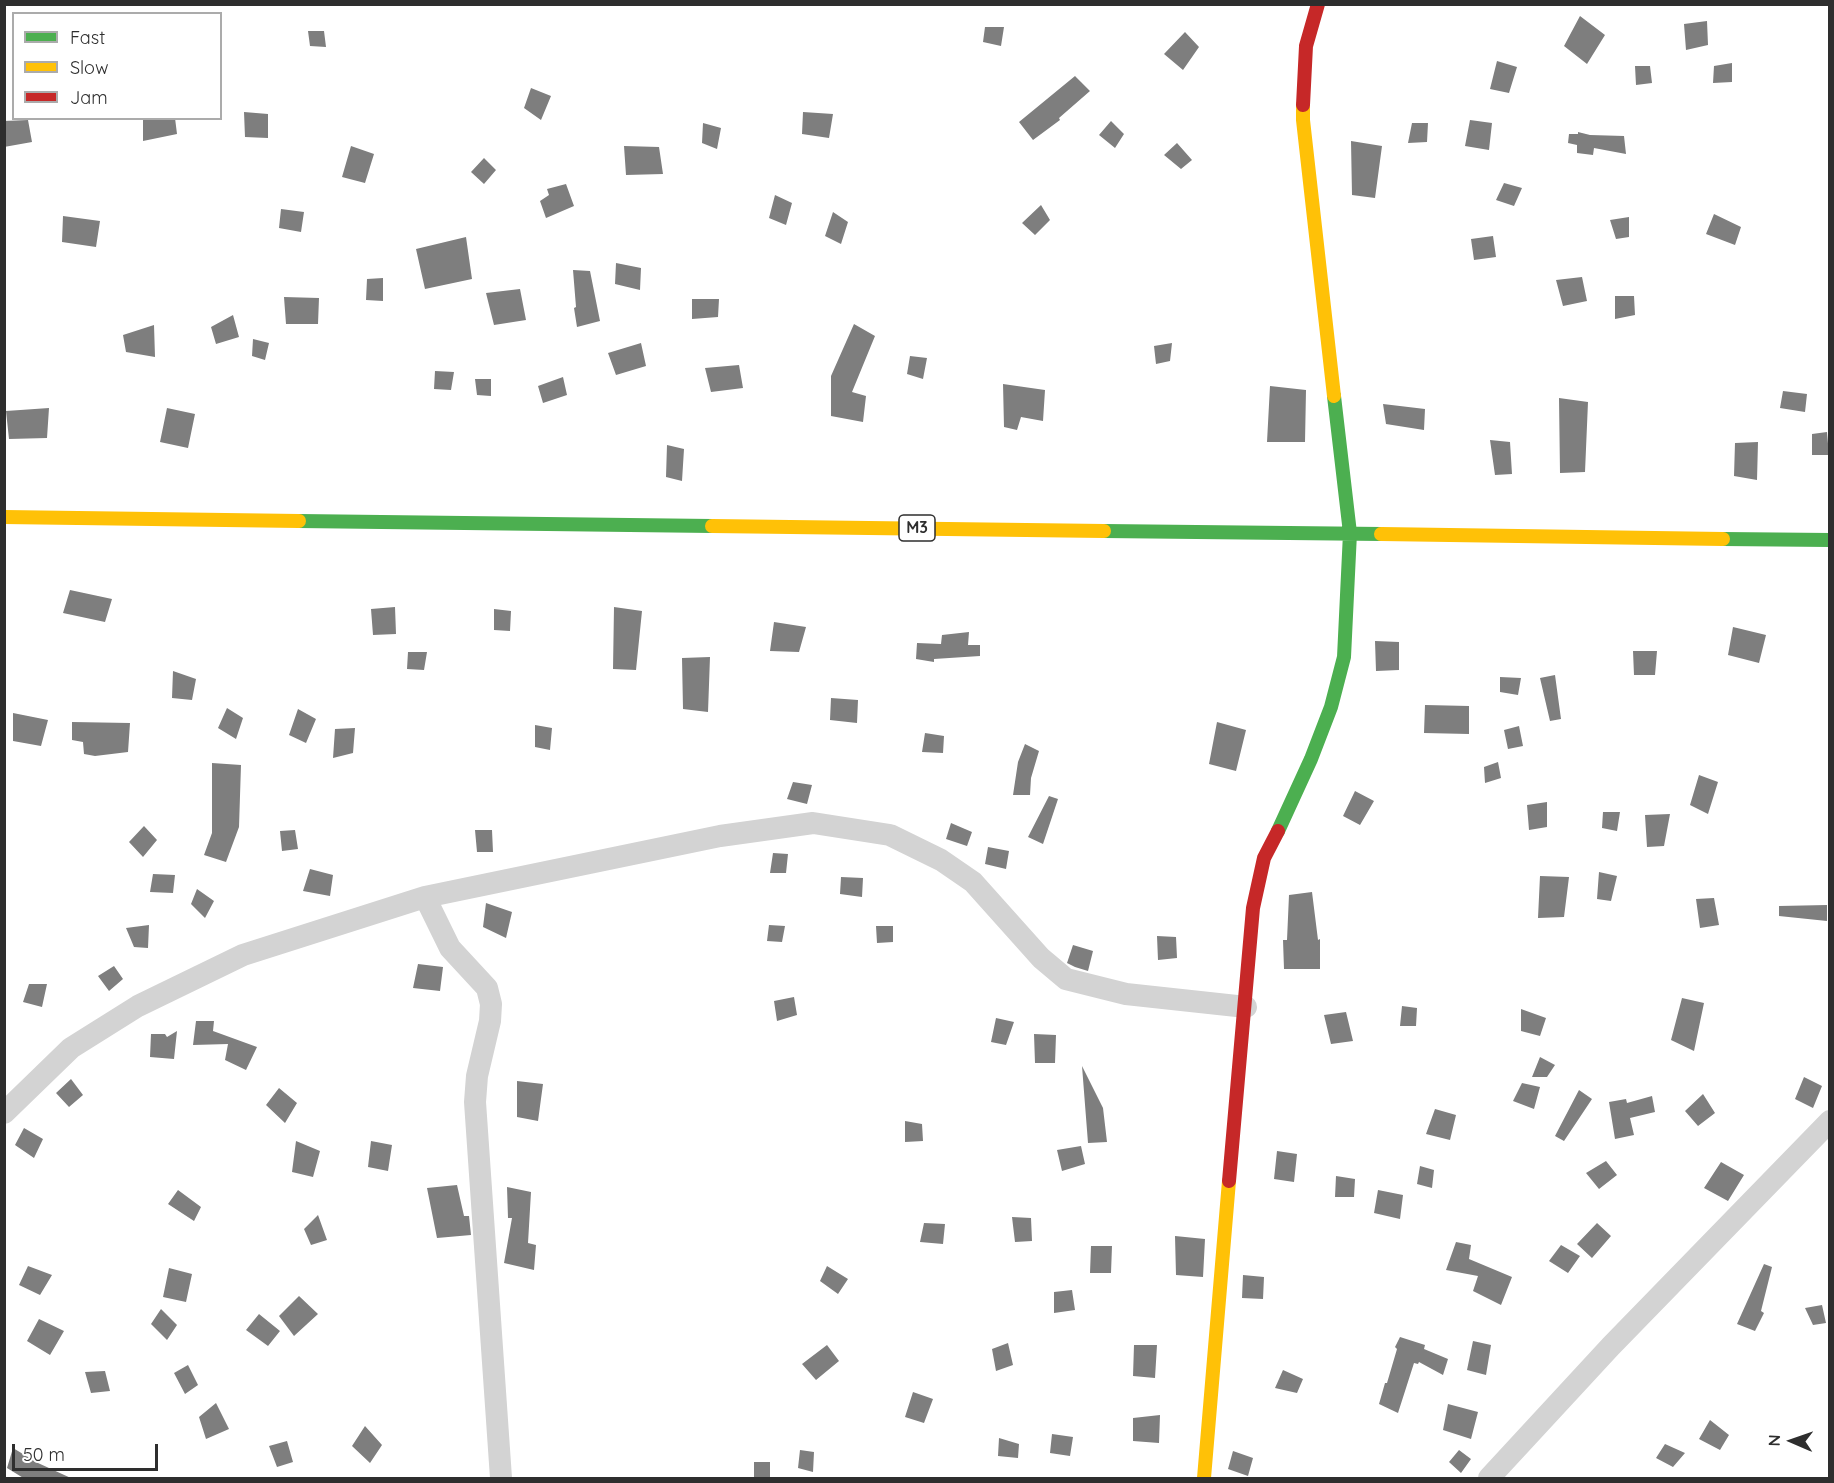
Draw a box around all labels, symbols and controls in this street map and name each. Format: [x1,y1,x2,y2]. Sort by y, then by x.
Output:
legend [12,12,222,120]
text: Fast [70,26,105,49]
text: Slow [70,56,108,79]
text: Jam [70,86,108,109]
road number: M3 [899,515,935,541]
north arrow [1762,1411,1822,1471]
scale bar [15,1432,160,1470]
text: N [1764,1434,1784,1447]
text: 50 m [23,1443,65,1466]

